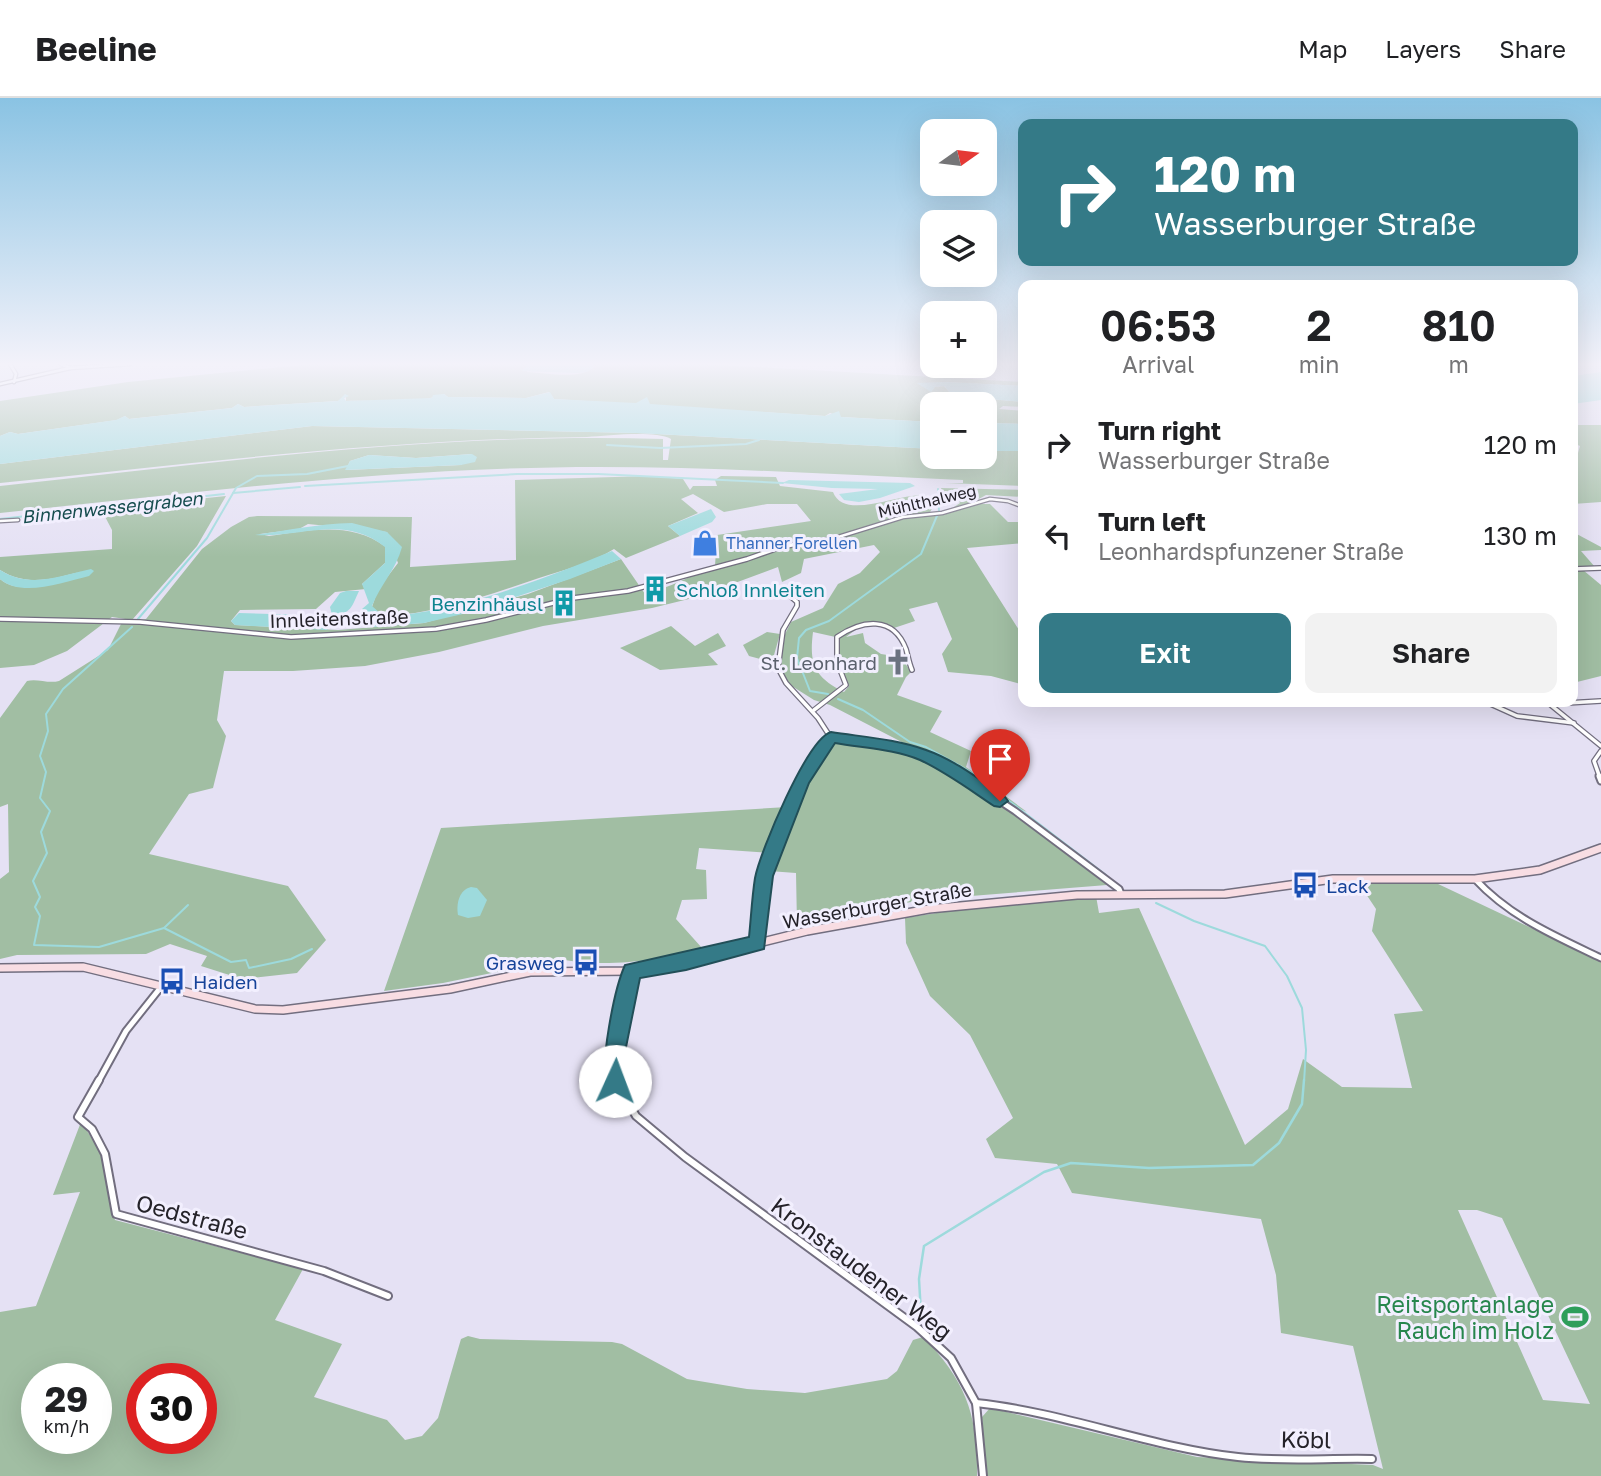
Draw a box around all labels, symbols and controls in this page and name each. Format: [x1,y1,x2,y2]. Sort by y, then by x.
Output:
text: Beeline [35,29,157,68]
text: Map [1298,34,1347,63]
text: Layers [1385,34,1461,63]
text: Share [1499,34,1566,63]
north arrow [920,119,998,196]
map controls [920,119,997,469]
text: 120 m [1154,144,1296,203]
icon: right [1039,147,1130,238]
text: Wasserburger Straße [1154,204,1476,242]
button: layers [920,210,997,287]
text: 06:53 [1100,300,1217,350]
text: 2 [1306,300,1332,350]
text: 810 [1421,300,1496,350]
button: + [920,301,997,378]
text: Arrival [1122,350,1194,378]
text: min [1299,350,1339,378]
text: m [1448,350,1469,378]
button: − [920,392,997,469]
text: Turn right [1098,415,1221,446]
icon: right [1039,426,1077,464]
text: 120 m [1484,429,1557,460]
text: Wasserburger Straße [1098,446,1330,474]
street label: Mühlthalweg [876,480,978,522]
water label: Binnenwassergraben [20,486,204,527]
text: Turn left [1098,506,1206,537]
icon: left [1039,517,1077,555]
text: 130 m [1484,520,1557,551]
shop icon: Thanner Forellen [690,528,720,558]
place label: Thanner Forellen [726,533,858,553]
text: Leonhardspfunzener Straße [1098,537,1404,565]
building icon: Schloß Innleiten [640,574,670,604]
place label: Schloß Innleiten [676,578,825,601]
building icon: Benzinhäusl [549,588,579,618]
place label: Benzinhäusl [431,592,543,615]
street label: Innleitenstraße [269,604,409,632]
button: Exit [1039,613,1291,693]
button: Share [1305,613,1557,693]
church icon: St. Leonhard [883,647,913,677]
place label: St. Leonhard [761,651,877,674]
pin [970,729,1030,801]
icon: arrive [981,740,1019,778]
bus stop icon: Lack [1290,870,1320,900]
place label: Lack [1326,874,1369,897]
street label: Wasserburger Straße [781,877,973,933]
bus stop icon: Grasweg [571,947,601,977]
place label: Grasweg [486,951,565,974]
bus stop icon: Haiden [157,966,187,996]
place label: Haiden [193,970,258,993]
position arrow [578,1044,652,1118]
street label: Oedstraße [133,1188,251,1244]
street label: Kronstaudener Weg [766,1191,958,1345]
place label: Reitsportanlage Rauch im Holz [1376,1290,1554,1344]
sports icon: Reitsportanlage Rauch im Holz [1560,1302,1590,1332]
speed limit sign: 30 [126,1363,217,1454]
text: 29 [45,1378,88,1420]
text: km/h [44,1415,89,1437]
street label: Köbl [1280,1425,1332,1453]

